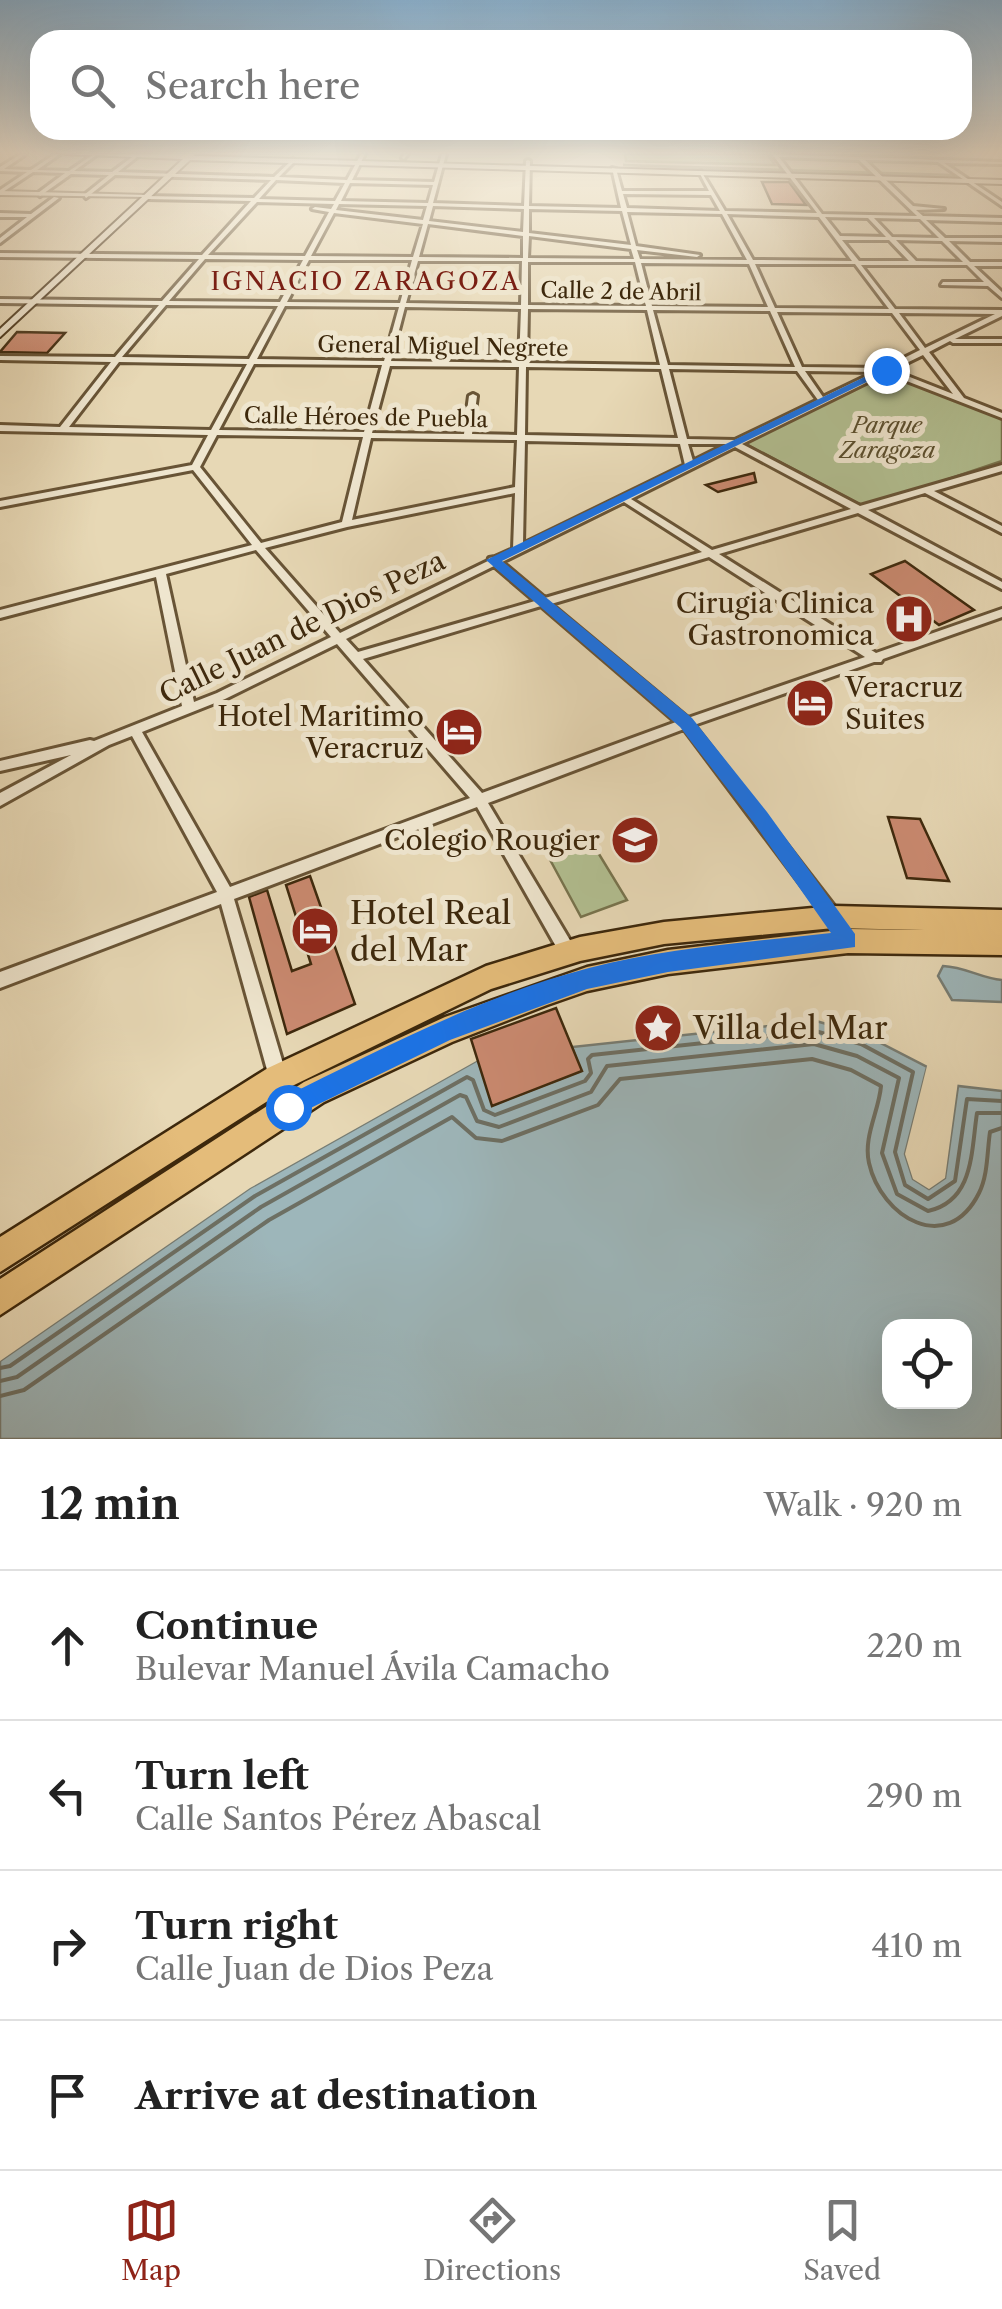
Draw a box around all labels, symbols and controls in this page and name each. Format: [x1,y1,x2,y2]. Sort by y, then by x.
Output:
search box [30,30,972,140]
icon: search [65,58,120,113]
text: Search here [145,62,360,109]
district label: IGNACIO ZARAGOZA [210,266,522,297]
street label: Calle 2 de Abril [540,277,702,306]
street label: General Miguel Negrete [317,331,569,362]
route end [864,348,910,394]
street label: Calle Héroes de Puebla [244,402,489,433]
park label: Parque Zaragoza [838,412,935,464]
street label: Calle Juan de Dios Peza [154,543,451,711]
place label: Cirugia Clinica Gastronomica [676,586,874,652]
hospital icon: Cirugia Clinica Gastronomica [883,593,935,645]
place label: Veracruz Suites [844,670,963,736]
hotel icon: Veracruz Suites [784,677,836,729]
place label: Hotel Maritimo Veracruz [217,699,424,765]
hotel icon: Hotel Maritimo Veracruz [433,706,485,758]
school or university icon: Colegio Rougier [609,814,661,866]
place label: Colegio Rougier [384,823,600,857]
place label: Hotel Real del Mar [350,893,511,969]
hotel icon: Hotel Real del Mar [289,905,341,957]
place icon: Villa del Mar [632,1002,684,1054]
place label: Villa del Mar [692,1008,888,1047]
route start [266,1085,312,1131]
map controls [882,1319,972,1409]
button: locate [882,1319,972,1409]
text: 12 min [40,1478,180,1530]
text: Walk · 920 m [764,1485,962,1524]
text: Continue [135,1602,318,1649]
icon: ahead [40,1618,95,1673]
text: 220 m [867,1626,962,1665]
text: Bulevar Manuel Ávila Camacho [135,1649,610,1688]
text: Turn left [135,1752,309,1799]
icon: left [40,1768,95,1823]
text: 290 m [866,1776,962,1815]
text: Calle Santos Pérez Abascal [135,1799,541,1838]
text: Turn right [135,1902,338,1949]
icon: right [40,1918,95,1973]
text: 410 m [871,1926,962,1965]
text: Calle Juan de Dios Peza [135,1949,493,1988]
icon: arrive [40,2068,95,2123]
text: Arrive at destination [135,2072,538,2119]
tab: Map [121,2193,181,2287]
tab: Directions [423,2193,561,2287]
tab: Saved [803,2193,881,2287]

